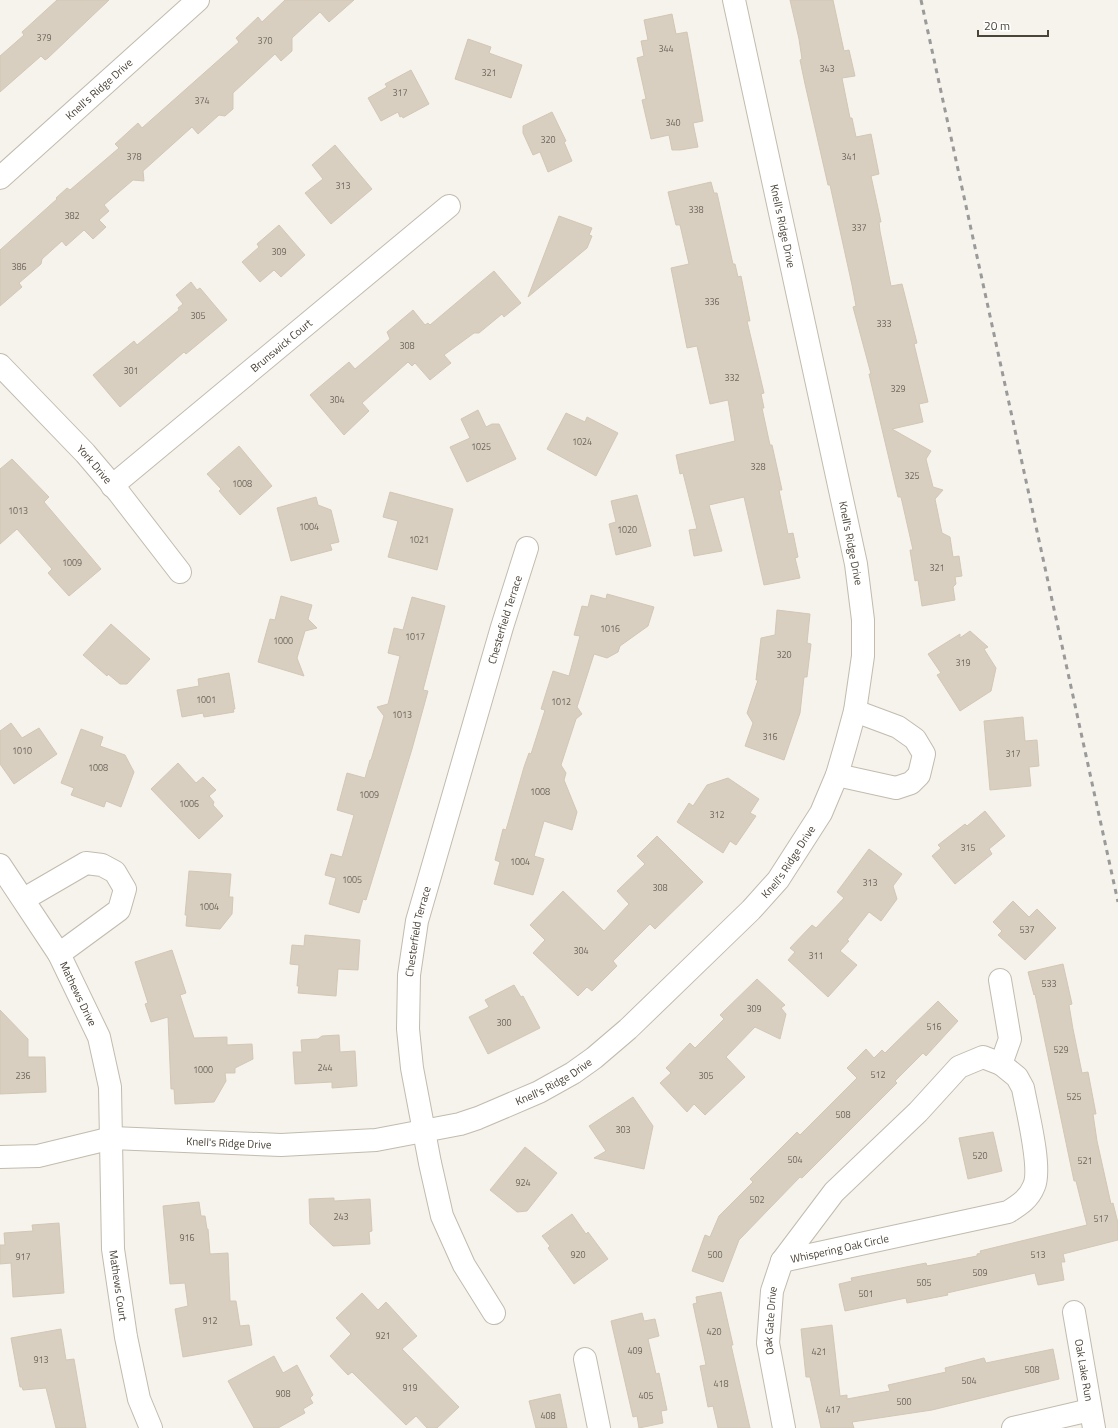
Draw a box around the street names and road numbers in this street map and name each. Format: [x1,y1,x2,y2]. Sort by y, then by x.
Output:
street label: Knell's Ridge Drive [62,54,136,124]
street label: Knell's Ridge Drive [766,183,800,270]
street label: Brunswick Court [247,315,316,376]
street label: York Drive [73,441,116,487]
street label: Knell's Ridge Drive [835,500,867,587]
street label: Chesterfield Terrace [484,573,526,666]
street label: Knell's Ridge Drive [757,822,819,902]
street label: Chesterfield Terrace [401,884,435,978]
street label: Mathews Drive [56,959,101,1029]
street label: Knell's Ridge Drive [513,1054,595,1109]
street label: Knell's Ridge Drive [186,1133,272,1153]
street label: Whispering Oak Circle [789,1230,891,1267]
street label: Mathews Court [105,1249,132,1322]
street label: Oak Gate Drive [760,1284,781,1356]
street label: Oak Lake Run [1071,1338,1097,1403]

